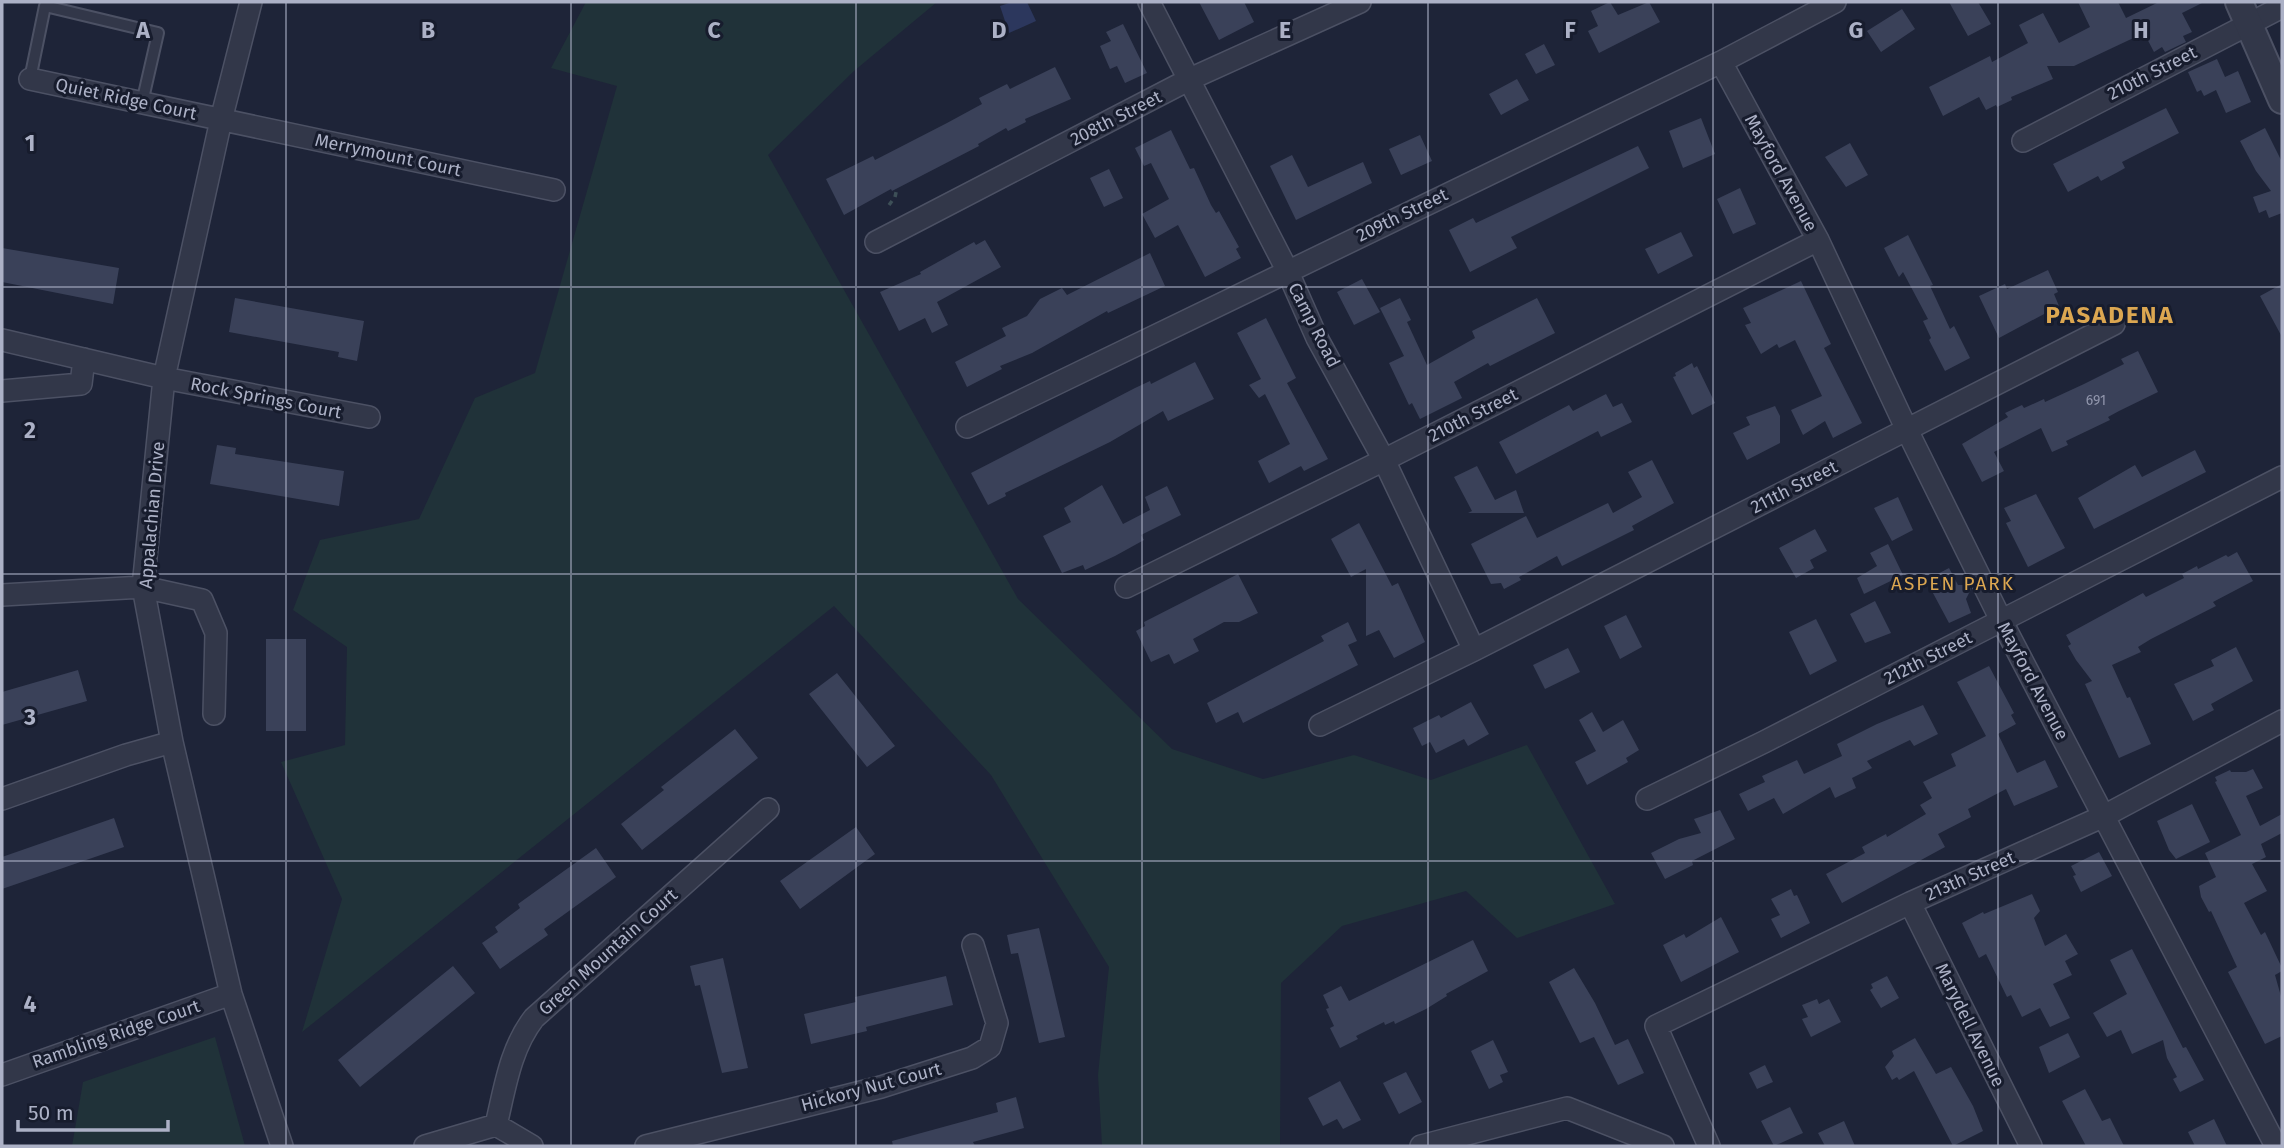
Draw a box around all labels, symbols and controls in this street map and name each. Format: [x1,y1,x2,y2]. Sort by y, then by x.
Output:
text: A [135,16,150,44]
text: B [421,16,435,44]
text: C [707,16,721,44]
text: D [992,16,1007,44]
text: E [1279,16,1291,44]
text: F [1564,16,1576,44]
text: G [1849,16,1863,44]
text: H [2133,16,2149,44]
street label: 210th Street [2104,41,2201,105]
street label: Quiet Ridge Court [53,73,199,125]
street label: 208th Street [1067,85,1166,150]
street label: Mayford Avenue [1740,111,1822,235]
text: 1 [25,129,35,157]
street label: Merrymount Court [313,129,464,181]
street label: 209th Street [1353,183,1452,247]
street label: Camp Road [1283,279,1345,371]
district label: PASADENA [2045,301,2175,329]
street label: Rock Springs Court [189,373,344,424]
street label: 210th Street [1425,383,1522,447]
house number: 691 [2086,392,2106,409]
text: 2 [24,416,36,444]
street label: Appalachian Drive [135,440,169,590]
street label: 211th Street [1747,456,1842,518]
district label: ASPEN PARK [1891,572,2015,595]
street label: Mayford Avenue [1993,618,2073,744]
street label: 212th Street [1880,626,1976,690]
text: 3 [23,703,36,731]
street label: 213th Street [1922,846,2019,906]
street label: Green Mountain Court [534,884,682,1020]
street label: Marydell Avenue [1930,959,2010,1091]
text: 4 [24,990,37,1018]
street label: Rambling Ridge Court [29,995,203,1073]
street label: Hickory Nut Court [798,1058,944,1116]
scale bar [18,1088,168,1132]
text: 50 m [28,1100,74,1126]

